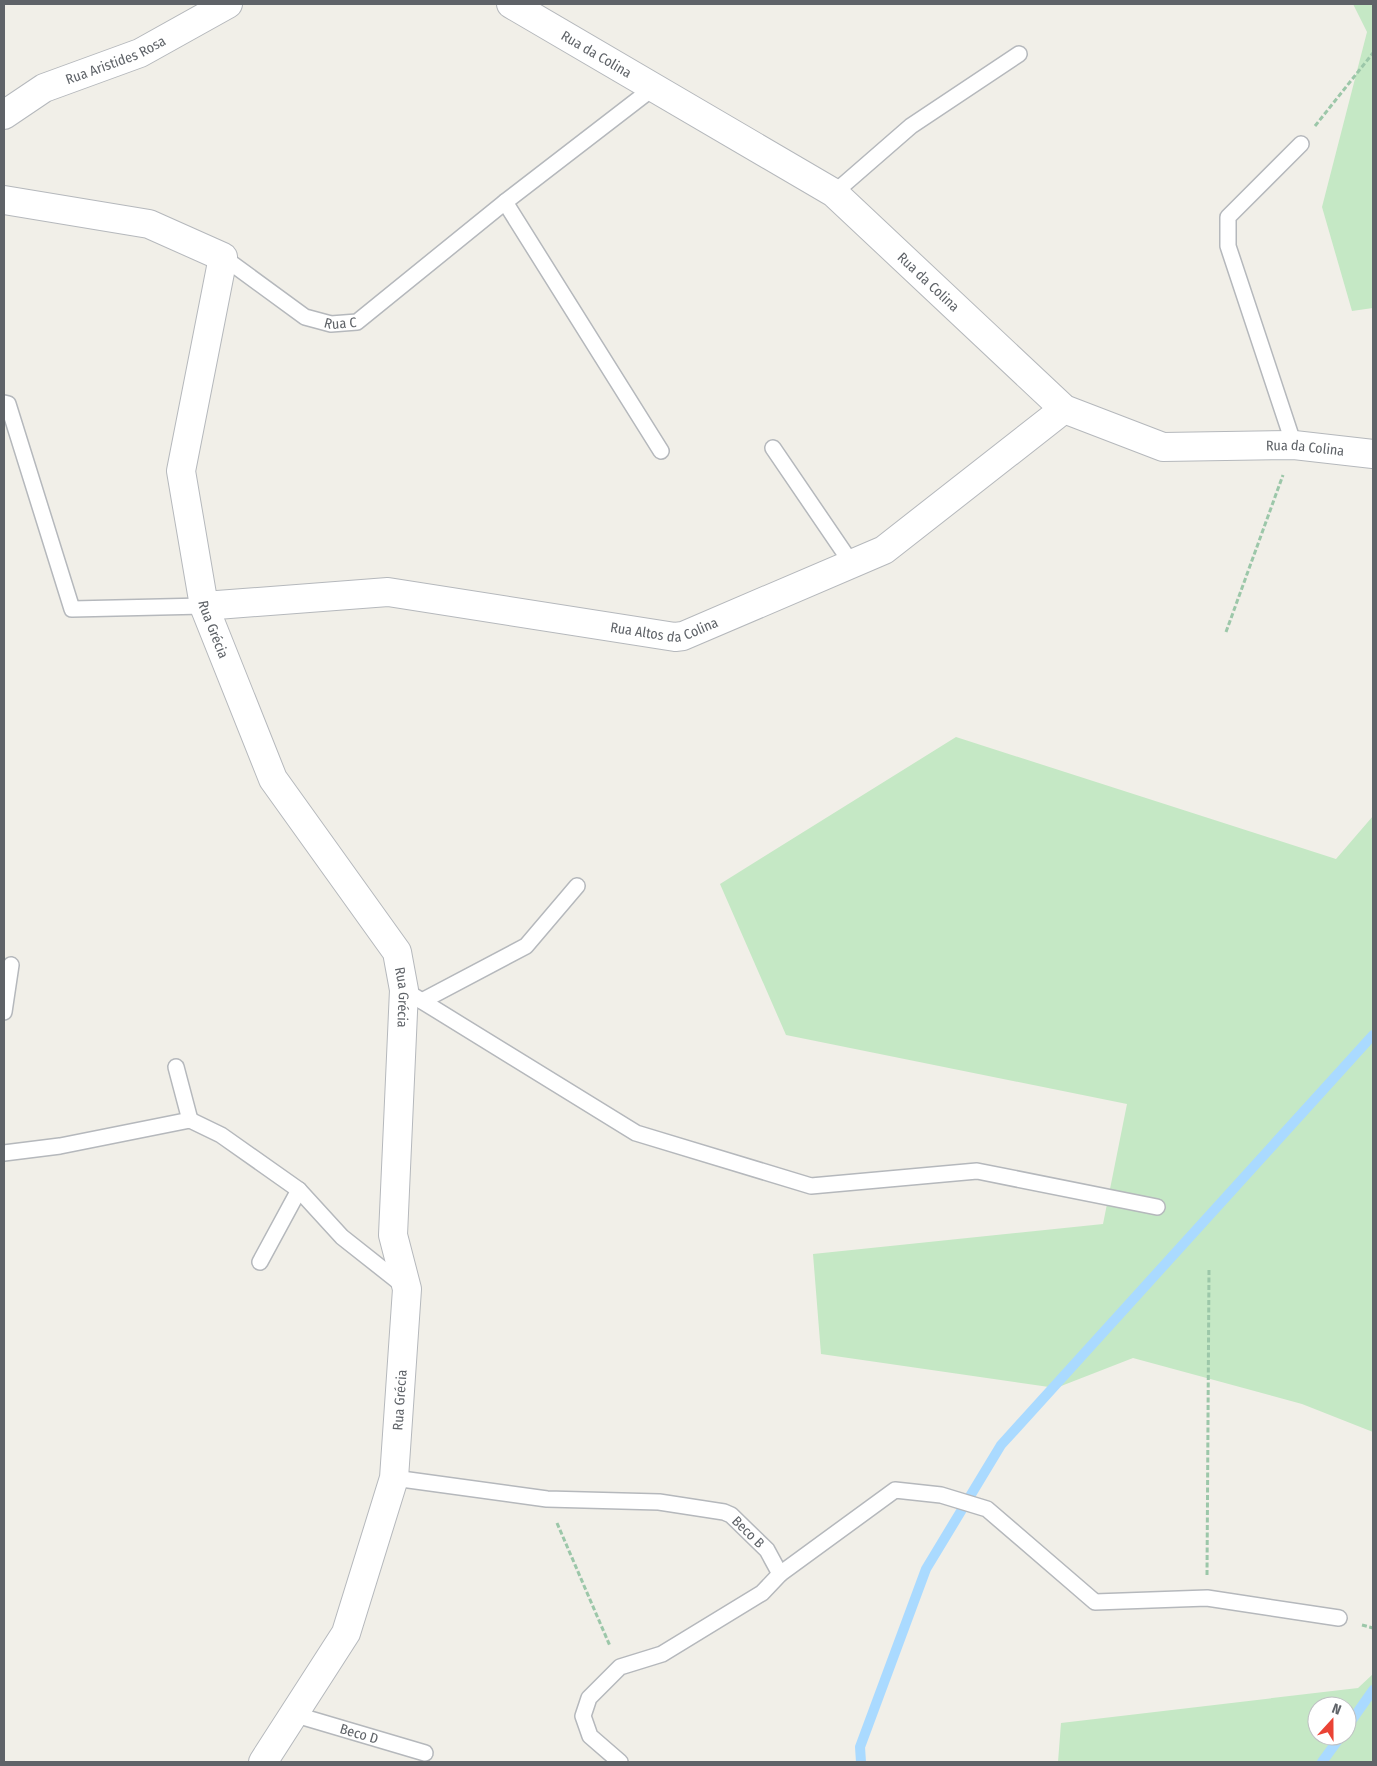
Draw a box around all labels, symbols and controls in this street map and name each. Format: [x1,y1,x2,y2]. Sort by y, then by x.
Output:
street label: Rua da Colina [558,27,635,81]
street label: Rua Aristides Rosa [63,32,168,88]
street label: Rua da Colina [894,249,963,315]
street label: Rua C [322,314,357,333]
street label: Rua da Colina [1266,436,1345,459]
street label: Rua Grécia [195,599,232,661]
street label: Rua Altos da Colina [609,613,721,646]
street label: Rua Grécia [391,966,413,1028]
street label: Rua Grécia [389,1369,411,1431]
street label: Beco B [729,1512,768,1552]
north arrow [1307,1696,1357,1746]
text: N [1330,1700,1343,1719]
street label: Beco D [338,1720,380,1747]

